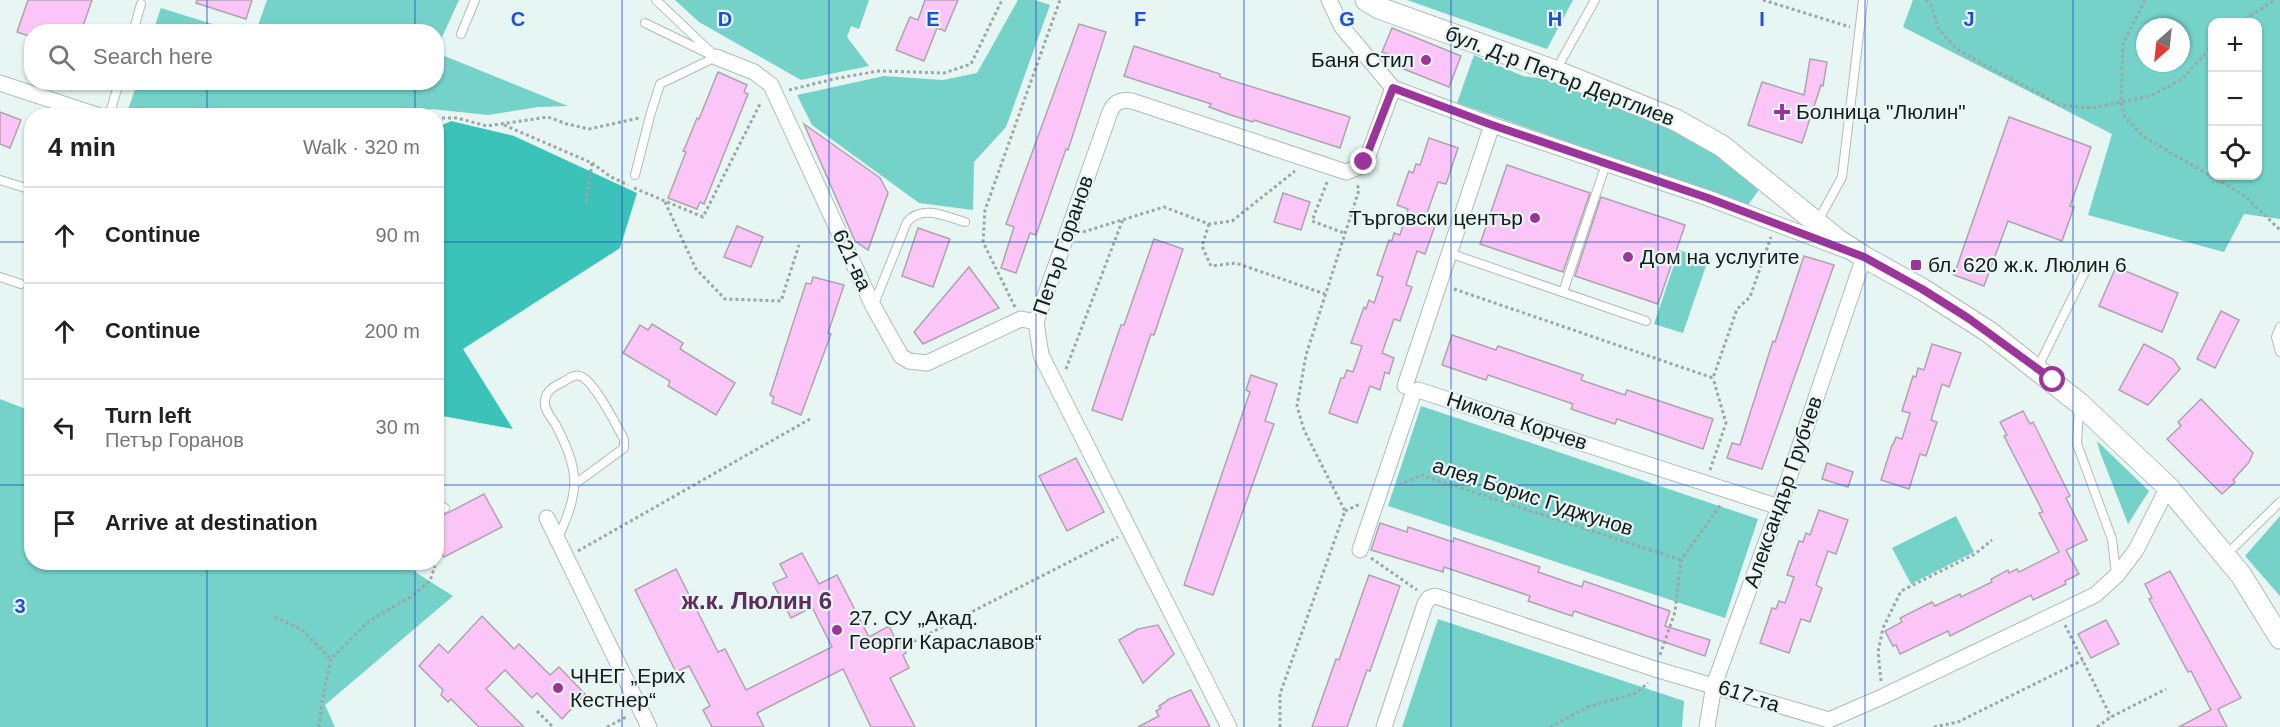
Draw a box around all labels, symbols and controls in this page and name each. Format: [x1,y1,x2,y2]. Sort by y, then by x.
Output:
text: C [511,8,525,30]
text: D [718,8,732,30]
text: E [926,8,940,30]
text: F [1134,8,1146,30]
text: G [1339,8,1355,30]
text: H [1548,8,1562,30]
text: I [1759,8,1765,30]
text: J [1963,8,1975,30]
north arrow [2136,18,2190,72]
map controls [2208,18,2262,180]
button: + [2208,18,2262,72]
street label: бул. Д-р Петър Дертлиев [1442,21,1678,130]
search box [24,24,444,90]
icon: search [45,41,78,74]
text: Search here [93,44,213,69]
place label: Баня Стил [1311,48,1414,71]
marker: Баня Стил [1419,53,1433,67]
button: − [2208,72,2262,126]
place label: Болница "Люлин" [1796,100,1966,123]
marker: Болница "Люлин" [1773,103,1791,121]
button: locate [2208,126,2262,180]
text: 4 min [48,132,116,162]
text: Walk · 320 m [303,136,420,158]
route end [1350,148,1376,174]
street label: Петър Горанов [1028,172,1097,318]
place label: Търговски център [1349,206,1523,229]
marker: Търговски център [1528,211,1542,225]
icon: ahead [48,219,81,252]
text: Continue [105,222,200,247]
text: 90 m [376,224,420,246]
street label: 621-ва [828,226,877,294]
place label: Дом на услугите [1640,245,1800,268]
marker: Дом на услугите [1621,250,1635,264]
place label: бл. 620 ж.к. Люлин 6 [1928,253,2127,276]
marker: бл. 620 ж.к. Люлин 6 [1909,258,1923,272]
icon: ahead [48,315,81,348]
text: Continue [105,318,200,343]
text: 200 m [364,320,420,342]
route start [2039,366,2065,392]
street label: Никола Корчев [1444,387,1590,454]
street label: Александър Грубчев [1739,393,1826,591]
text: Turn left [105,403,191,428]
icon: left [48,411,81,444]
text: 30 m [376,416,420,438]
text: Петър Горанов [105,429,244,451]
street label: алея Борис Гуджунов [1430,453,1636,540]
icon: arrive [48,507,81,540]
text: Arrive at destination [105,510,318,535]
district label: ж.к. Люлин 6 [681,587,832,614]
text: 3 [14,595,26,617]
place label: 27. СУ „Акад. Георги Караславов“ [849,606,1042,653]
marker: 27. СУ „Акад. Георги Караславов“ [830,623,844,637]
place label: ЧНЕГ „Ерих Кестнер“ [570,664,686,711]
street label: 617-та [1716,675,1783,716]
marker: ЧНЕГ „Ерих Кестнер“ [551,681,565,695]

